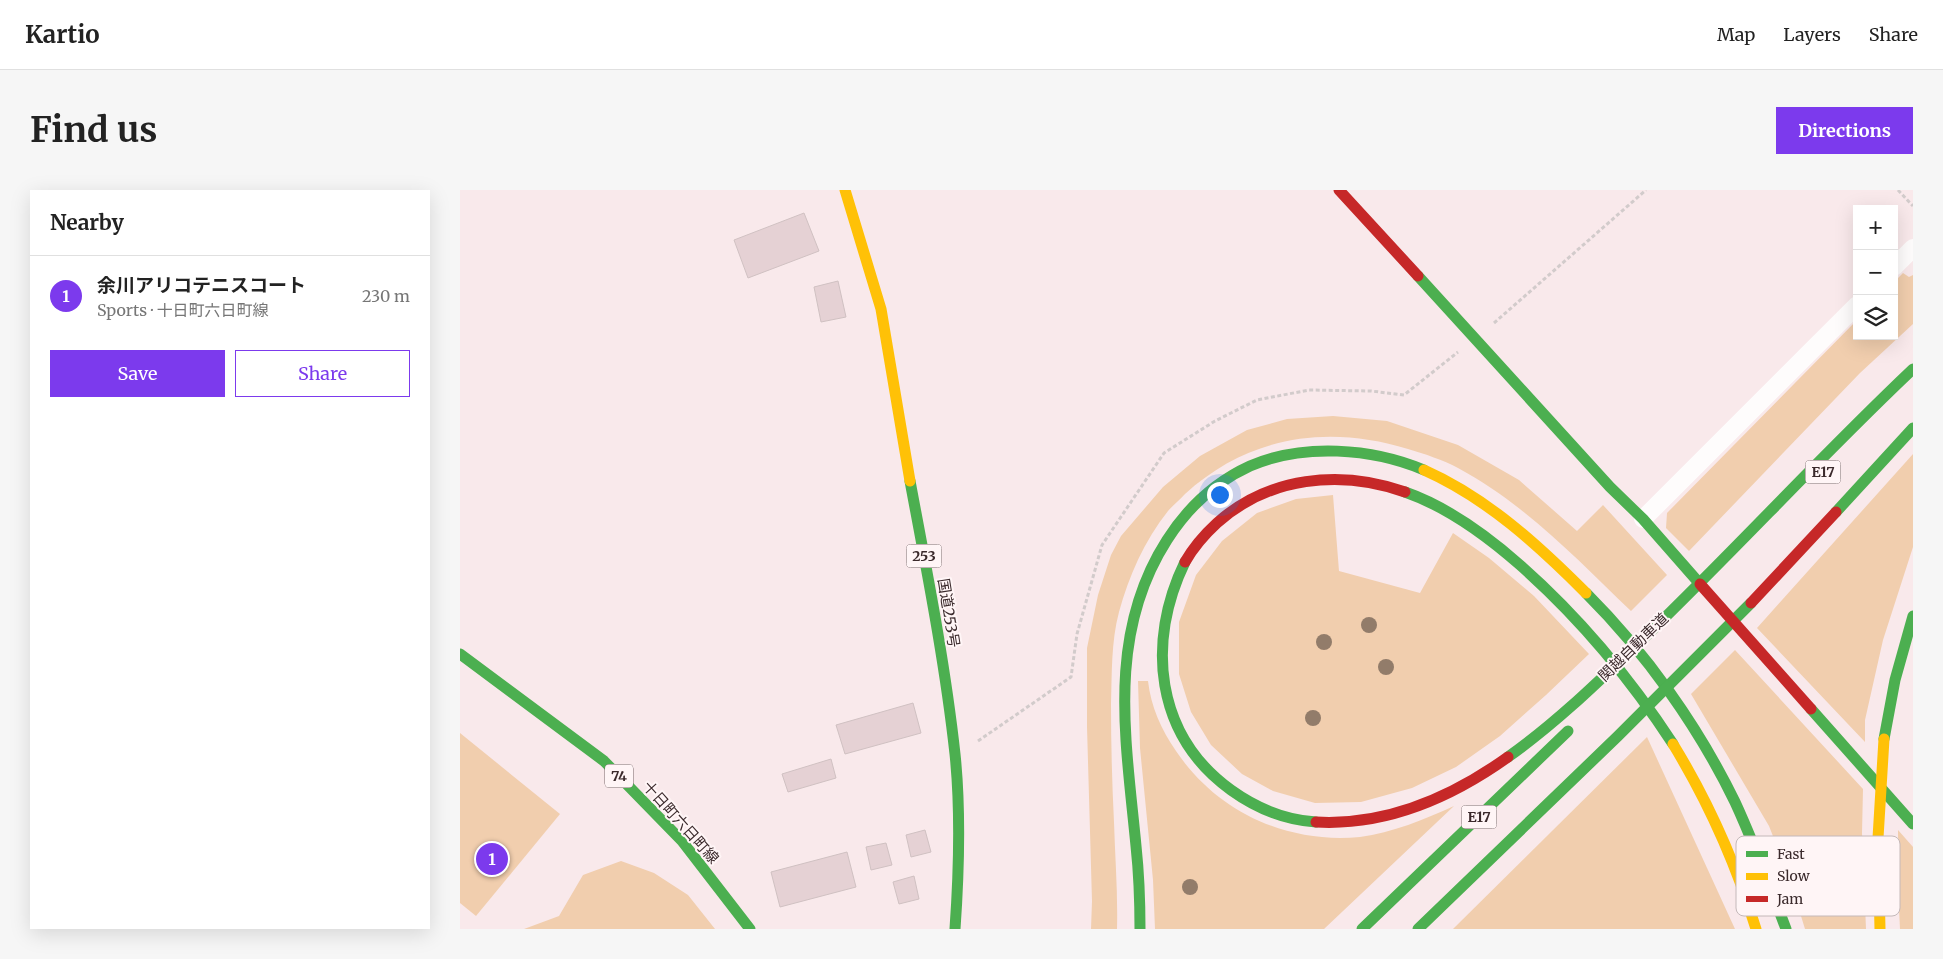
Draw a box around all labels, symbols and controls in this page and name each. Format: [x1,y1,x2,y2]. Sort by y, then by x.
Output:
text: Kartio [25,19,100,50]
text: Map [1717,23,1755,46]
text: Layers [1783,23,1841,46]
text: Share [1869,23,1918,46]
button: Directions [1776,107,1913,154]
text: Find us [30,108,157,152]
map controls [1853,205,1898,340]
button: + [1853,205,1898,250]
text: Nearby [50,209,124,236]
button: − [1853,250,1898,295]
text: 余川アリコテニスコート [97,273,306,297]
text: 1 [62,286,70,306]
text: 230 m [362,286,410,306]
button: layers [1853,295,1898,340]
text: Sports · 十日町六日町線 [97,300,269,320]
button: Save [50,350,225,397]
button: Share [235,350,410,397]
road number: E17 [1806,460,1840,484]
your location [1207,482,1233,508]
road number: 253 [906,544,942,568]
street label: 国道253号 [934,577,964,649]
street label: 関越自動車道 [1594,609,1672,685]
road number: 74 [605,764,633,788]
street label: 十日町六日町線 [639,777,723,867]
road number: E17 [1462,806,1496,828]
legend [1736,836,1900,916]
pin: 1 [476,840,508,878]
text: Fast [1777,845,1805,863]
text: Slow [1777,867,1810,885]
text: Jam [1776,890,1803,908]

